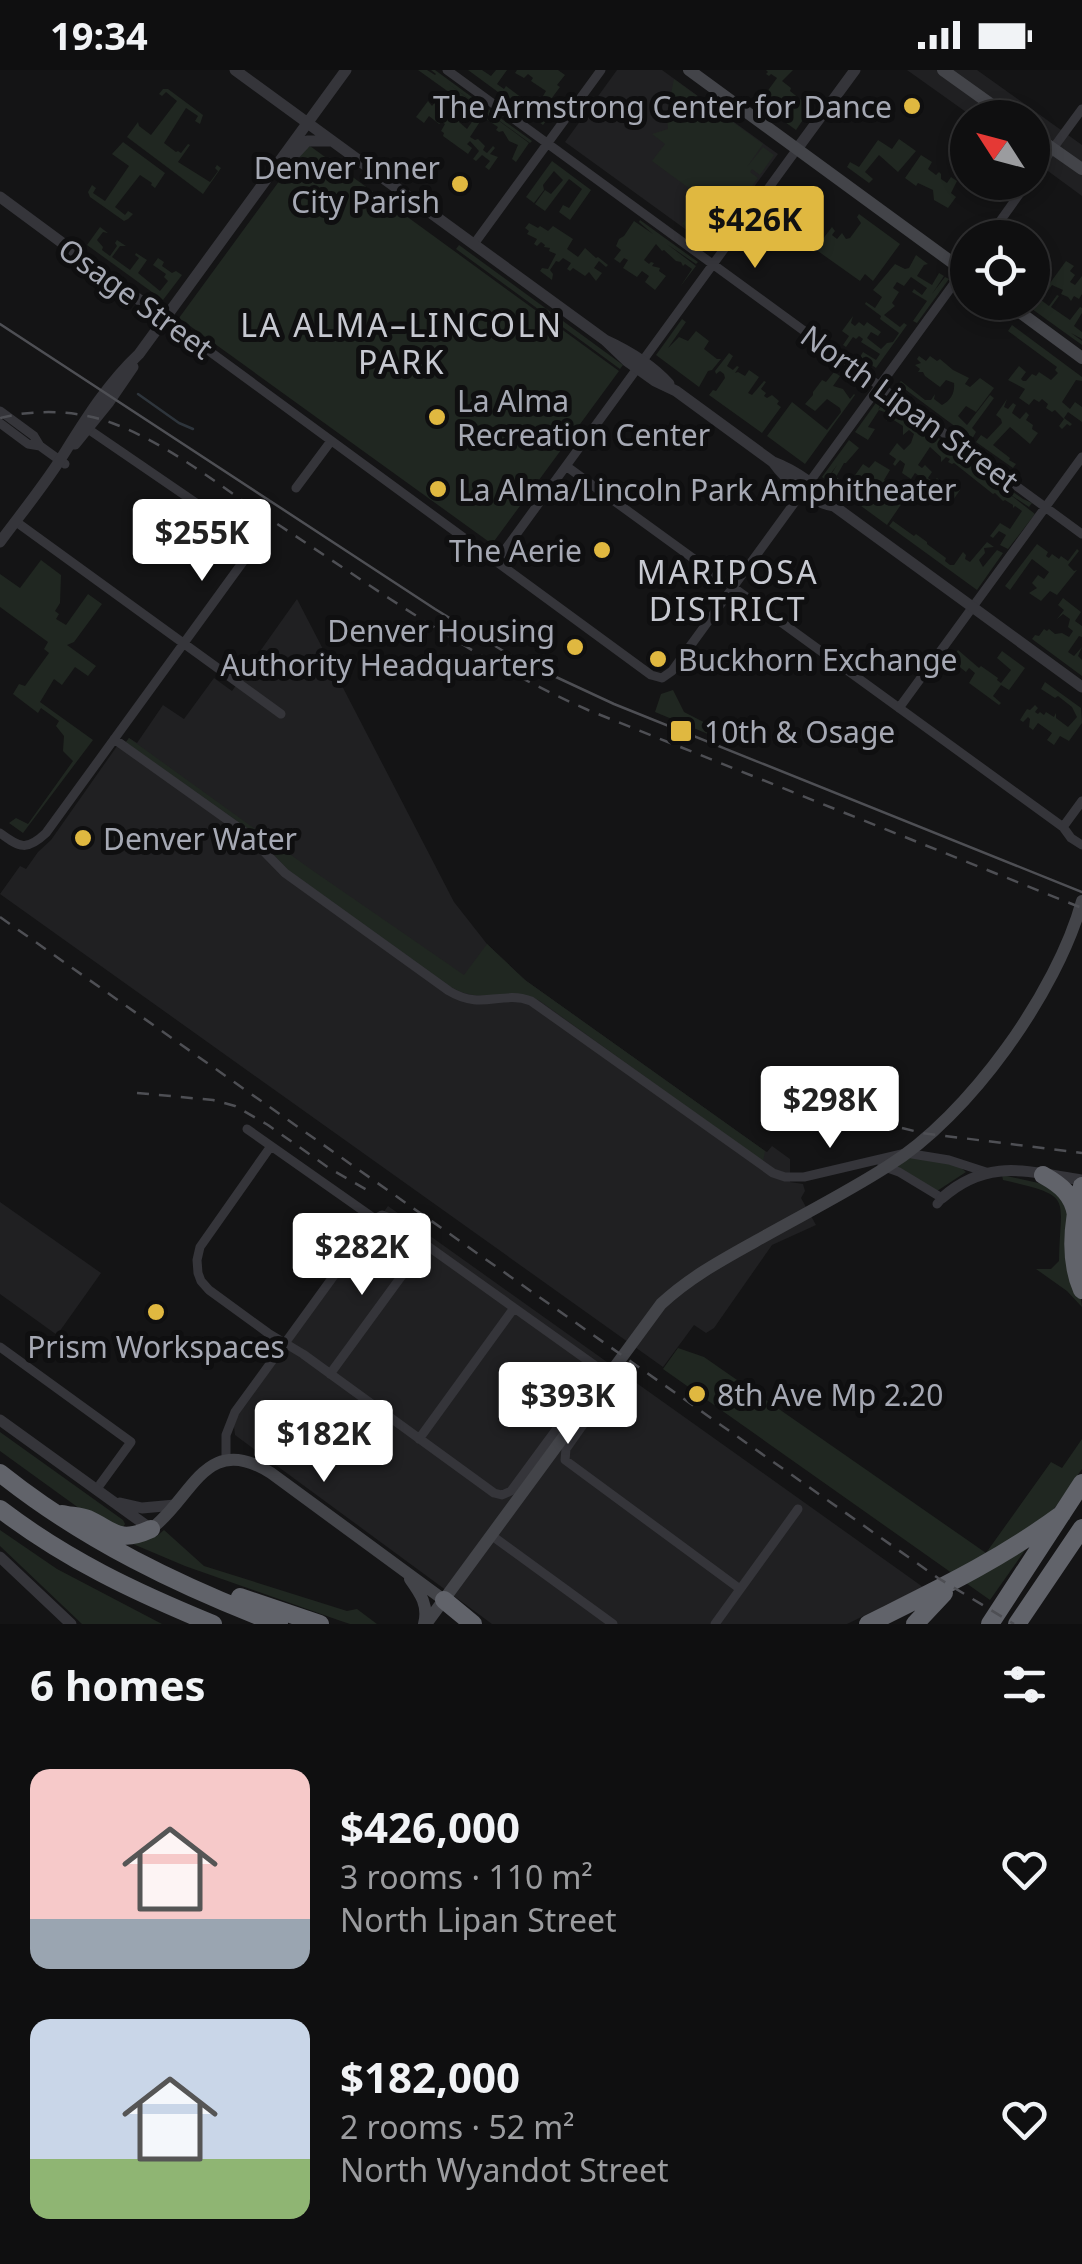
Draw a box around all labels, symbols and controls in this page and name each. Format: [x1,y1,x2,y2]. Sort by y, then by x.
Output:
text: 19:34 [50,9,148,61]
place label: The Armstrong Center for Dance [433,86,892,127]
marker: The Armstrong Center for Dance [901,95,923,117]
north arrow [950,100,1050,200]
map controls [950,100,1050,320]
place label: Denver Inner City Parish [254,147,440,222]
marker: Denver Inner City Parish [449,173,471,195]
pin: $426K [685,186,825,271]
text: $426K [708,197,802,240]
button: locate [950,220,1050,320]
street label: Osage Street [51,228,222,368]
district label: LA ALMA–LINCOLN PARK [240,303,564,383]
street label: North Lipan Street [793,315,1027,501]
place label: La Alma Recreation Center [457,380,710,455]
marker: La Alma Recreation Center [426,406,448,428]
place label: La Alma/Lincoln Park Amphitheater [458,469,956,510]
marker: La Alma/Lincoln Park Amphitheater [427,478,449,500]
pin: $255K [132,499,272,584]
text: $255K [155,510,249,553]
place label: The Aerie [449,530,582,571]
marker: The Aerie [591,539,613,561]
district label: MARIPOSA DISTRICT [637,550,819,630]
place label: Denver Housing Authority Headquarters [221,610,555,685]
marker: Denver Housing Authority Headquarters [564,636,586,658]
place label: Buckhorn Exchange [678,639,958,680]
marker: Buckhorn Exchange [647,648,669,670]
place label: 10th & Osage [704,711,895,752]
marker: 10th & Osage [668,718,694,744]
place label: Denver Water [103,818,297,859]
marker: Denver Water [72,827,94,849]
pin: $298K [760,1066,900,1151]
text: $298K [783,1077,877,1120]
pin: $282K [292,1213,432,1298]
text: $282K [315,1224,409,1267]
marker: Prism Workspaces [145,1301,167,1323]
place label: Prism Workspaces [27,1326,285,1367]
pin: $393K [498,1362,638,1447]
text: $393K [521,1373,615,1416]
place label: 8th Ave Mp 2.20 [717,1374,943,1415]
marker: 8th Ave Mp 2.20 [686,1383,708,1405]
pin: $182K [254,1400,394,1485]
text: $182K [277,1411,371,1454]
text: 6 homes [30,1656,206,1713]
icon: filters [997,1657,1052,1712]
text: $426,000 [340,1798,520,1855]
icon: home [110,1809,230,1929]
icon: heart [997,1842,1052,1897]
text: 3 rooms · 110 m² [340,1855,593,1898]
text: North Lipan Street [340,1898,617,1941]
text: $182,000 [340,2048,520,2105]
icon: home [110,2059,230,2179]
icon: heart [997,2092,1052,2147]
text: 2 rooms · 52 m² [340,2105,574,2148]
text: North Wyandot Street [340,2148,669,2191]

